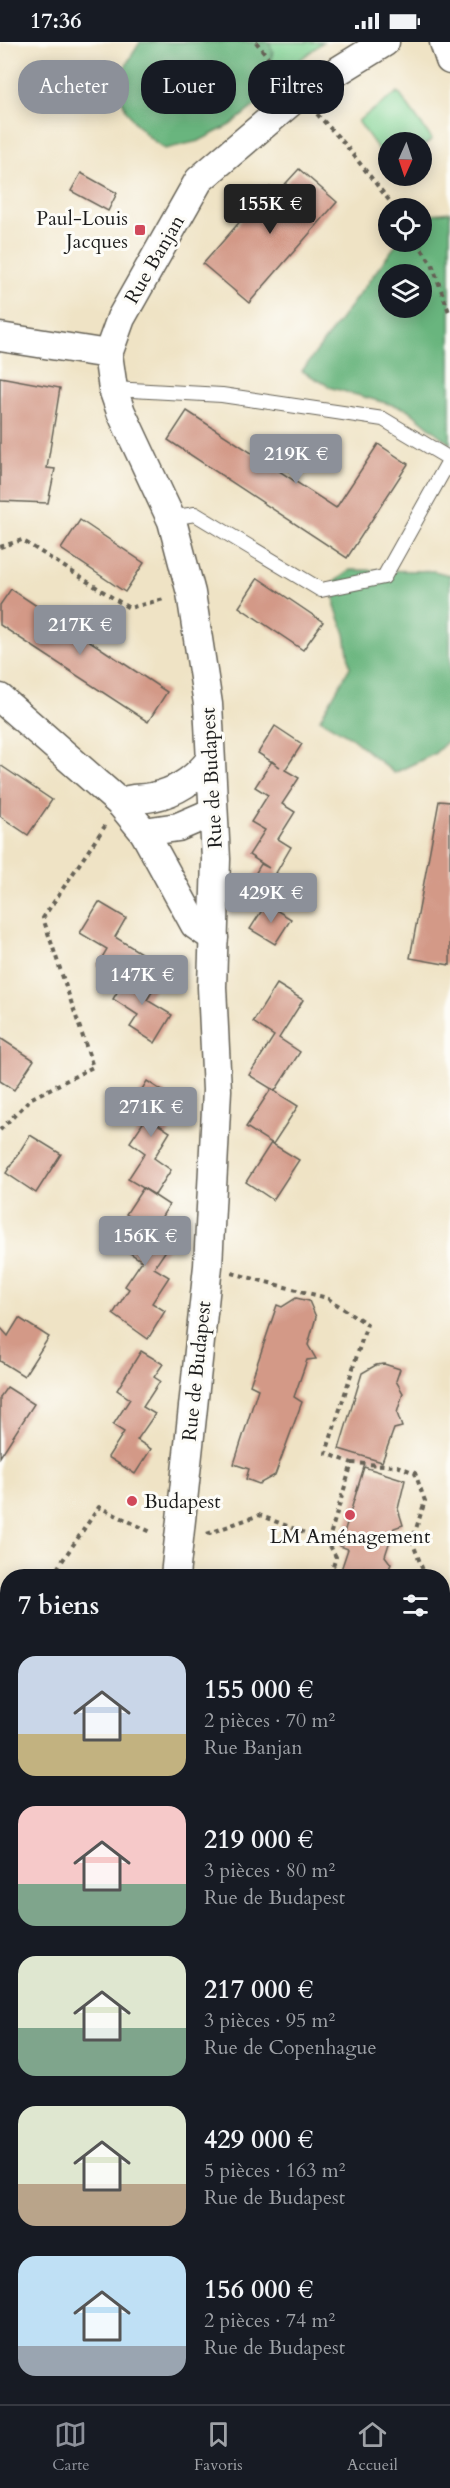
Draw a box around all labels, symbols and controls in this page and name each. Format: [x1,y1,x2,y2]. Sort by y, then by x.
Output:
text: 17:36 [30,6,81,36]
chip: Acheter [18,60,129,114]
chip: Louer [141,60,236,114]
chip: Filtres [248,60,344,114]
north arrow [378,132,432,186]
map controls [378,132,432,318]
pin: 155K € [221,184,319,235]
text: 155K € [238,190,302,217]
button: locate [378,198,432,252]
place label: Paul-Louis Jacques [36,205,128,255]
street label: Rue Banjan [118,209,191,309]
marker: Paul-Louis Jacques [133,223,147,237]
button: layers [378,264,432,318]
pin: 219K € [247,434,345,485]
text: 219K € [264,440,328,467]
pin: 217K € [31,605,129,656]
text: 217K € [48,611,112,638]
street label: Rue de Budapest [194,706,229,849]
pin: 429K € [222,873,320,924]
text: 429K € [239,879,303,906]
pin: 147K € [93,955,191,1006]
text: 147K € [110,961,174,988]
pin: 271K € [102,1087,200,1138]
text: 271K € [119,1093,183,1120]
pin: 156K € [96,1216,194,1267]
text: 156K € [113,1222,177,1249]
street label: Rue de Budapest [176,1299,217,1443]
place label: Budapest [144,1488,221,1515]
marker: Budapest [125,1494,139,1508]
marker: LM Aménagement [343,1508,357,1522]
place label: LM Aménagement [270,1523,431,1550]
text: 7 biens [18,1588,99,1623]
icon: filters [399,1589,432,1622]
text: 155 000 € [204,1672,313,1707]
icon: home [66,1680,138,1752]
text: 2 pièces · 70 m² [204,1707,335,1734]
text: Rue Banjan [204,1734,303,1761]
text: 219 000 € [204,1822,313,1857]
icon: home [66,1830,138,1902]
text: 3 pièces · 80 m² [204,1857,335,1884]
text: Rue de Budapest [204,1884,345,1911]
text: 217 000 € [204,1972,313,2007]
icon: home [66,1980,138,2052]
text: 3 pièces · 95 m² [204,2007,335,2034]
text: Rue de Copenhague [204,2034,376,2061]
text: 429 000 € [204,2122,313,2157]
icon: home [66,2130,138,2202]
text: 5 pièces · 163 m² [204,2157,345,2184]
text: Rue de Budapest [204,2184,345,2211]
text: 156 000 € [204,2272,313,2307]
icon: home [66,2280,138,2352]
text: 2 pièces · 74 m² [204,2307,335,2334]
text: Rue de Budapest [204,2334,345,2361]
tab: Carte [52,2418,90,2476]
tab: Favoris [194,2418,243,2476]
tab: Accueil [347,2418,398,2476]

